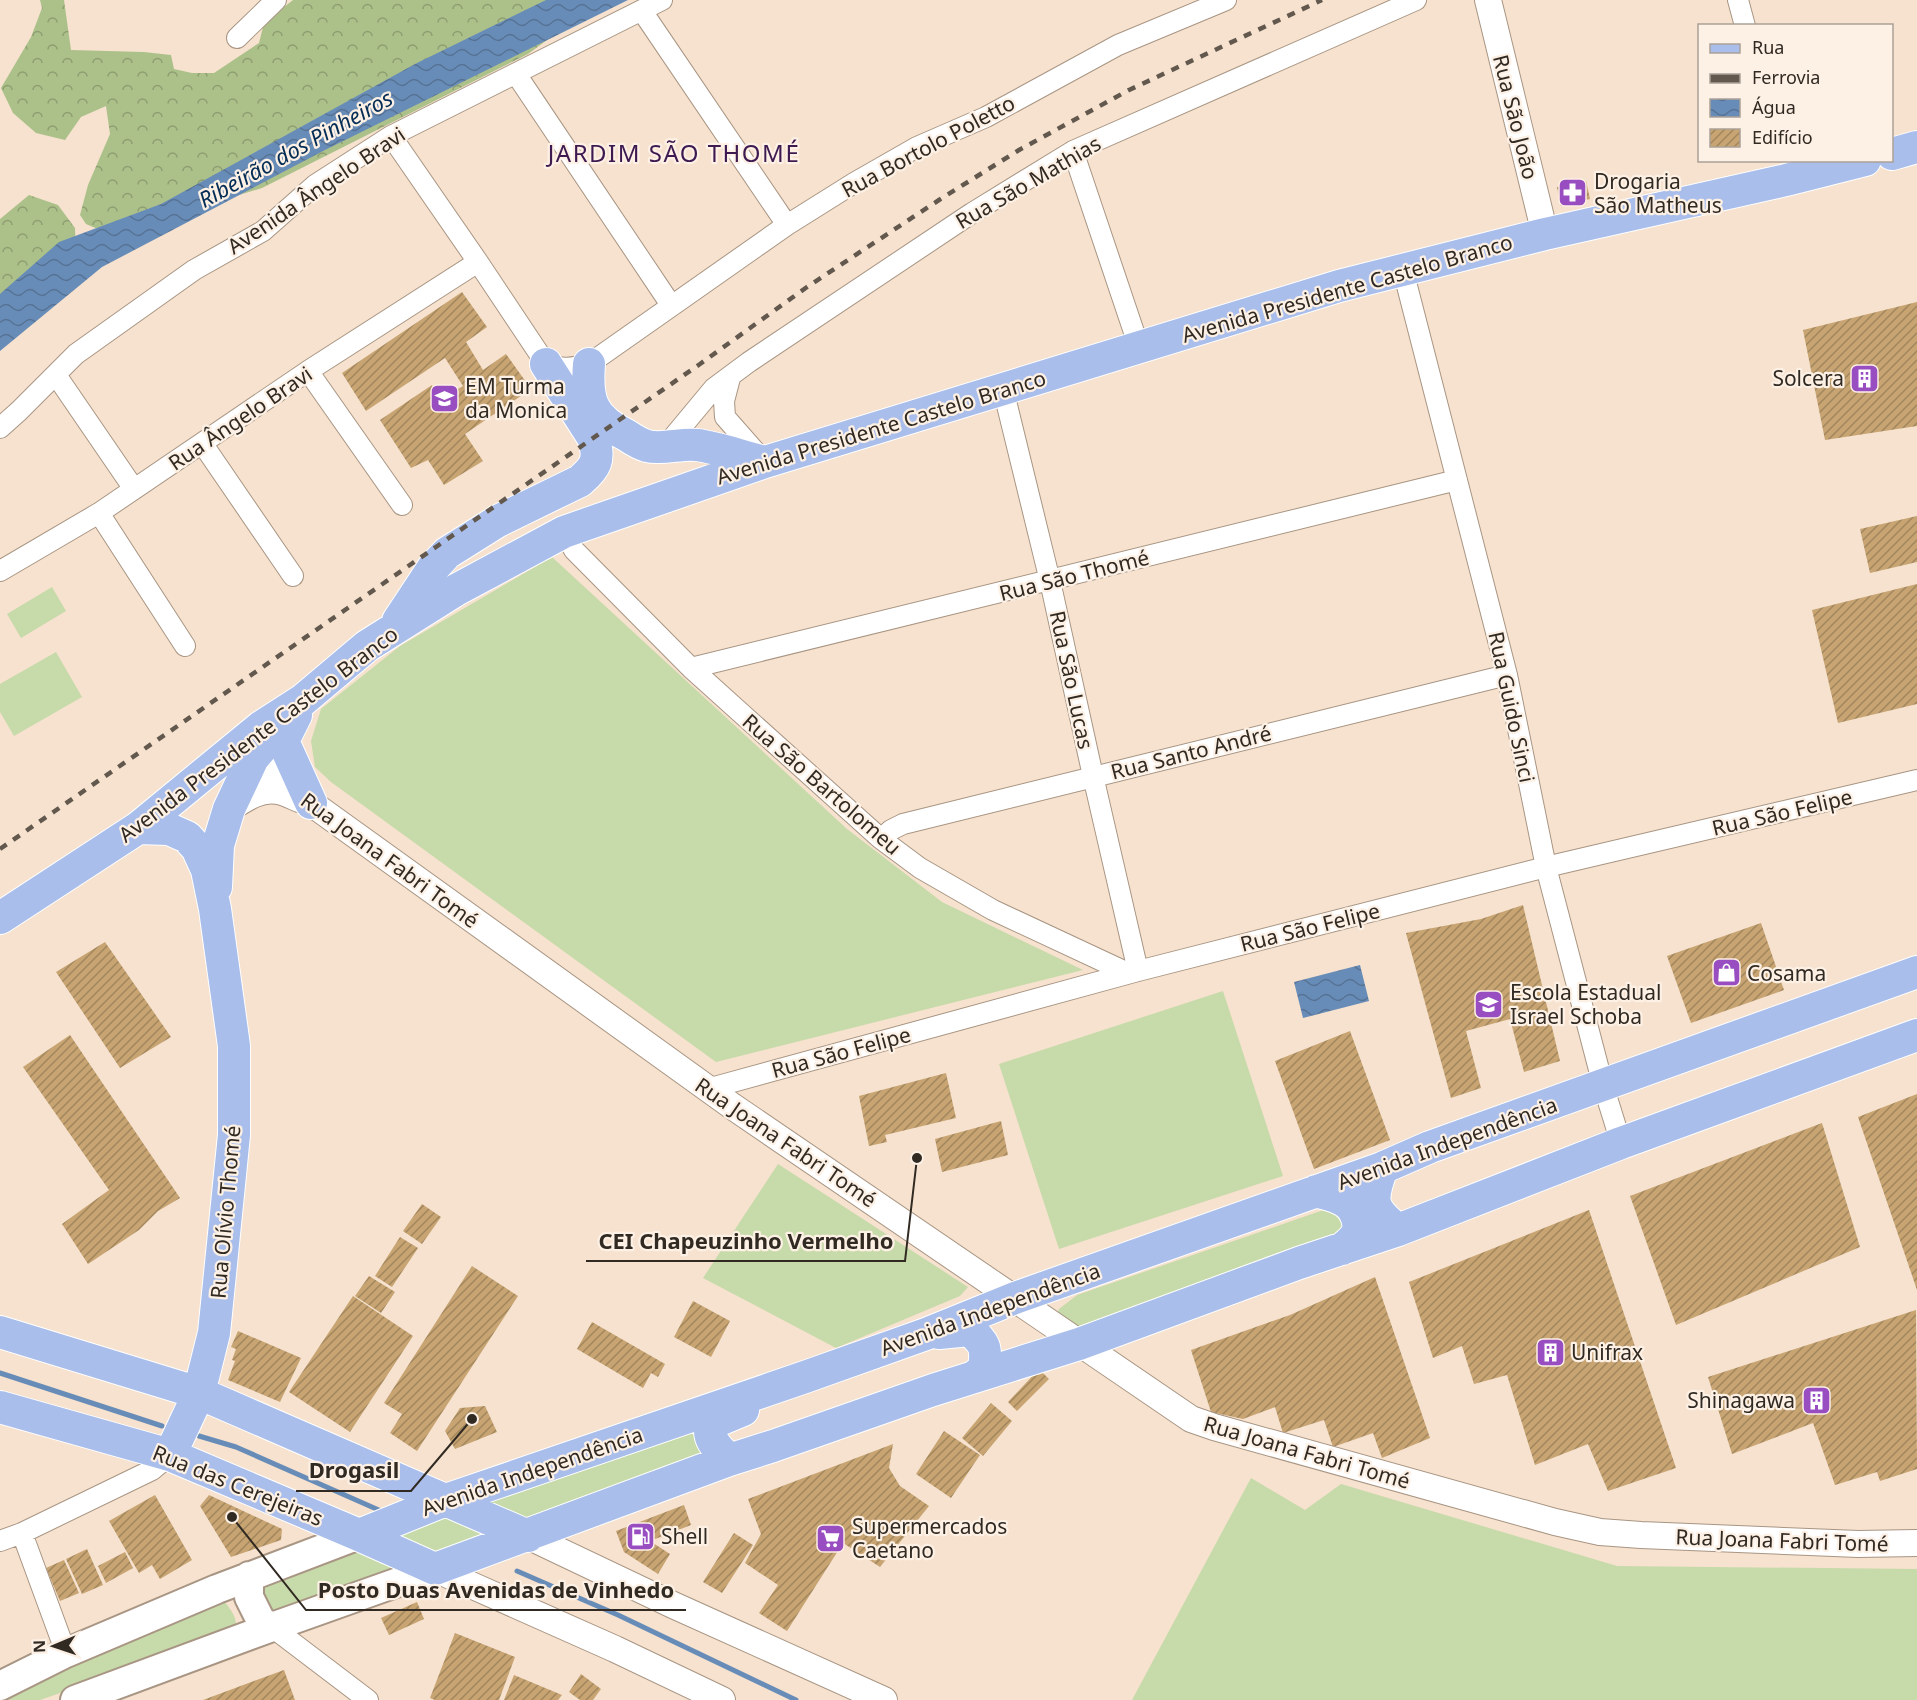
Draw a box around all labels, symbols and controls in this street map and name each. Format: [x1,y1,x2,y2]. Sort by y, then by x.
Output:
legend [1698,24,1893,162]
text: Rua [1752,35,1784,59]
street label: Rua São João [1487,52,1545,182]
text: Ferrovia [1752,65,1820,89]
water label: Ribeirão dos Pinheiros [193,82,398,214]
street label: Rua Bortolo Poletto [836,88,1020,204]
text: Água [1752,95,1796,119]
street label: Avenida Ângelo Bravi [222,120,410,260]
text: Edifício [1752,125,1813,149]
street label: Rua São Mathias [950,129,1106,235]
district label: JARDIM SÃO THOMÉ [546,136,800,169]
place label: Drogaria São Matheus [1594,167,1722,219]
pharmacy icon: Drogaria São Matheus [1557,177,1589,209]
street label: Avenida Presidente Castelo Branco [1178,227,1516,349]
street label: Rua Ângelo Bravi [163,359,317,477]
building icon: Solcera [1849,362,1881,394]
street label: Avenida Presidente Castelo Branco [713,363,1049,491]
place label: Solcera [1772,364,1844,392]
place label: EM Turma da Monica [465,372,567,424]
school or university icon: EM Turma da Monica [428,382,460,414]
street label: Rua São Thomé [996,543,1152,607]
street label: Rua São Lucas [1044,608,1100,752]
street label: Avenida Presidente Castelo Branco [113,620,403,848]
street label: Rua Guido Sinci [1482,629,1542,785]
street label: Rua São Bartolomeu [737,707,907,861]
street label: Rua Santo André [1108,718,1274,786]
street label: Rua São Felipe [1709,782,1855,842]
street label: Rua Joana Fabri Tomé [296,786,484,934]
street label: Rua São Felipe [1237,896,1383,958]
shop icon: Cosama [1710,957,1742,989]
place label: Cosama [1747,959,1826,987]
place label: Escola Estadual Israel Schoba [1510,978,1661,1030]
school or university icon: Escola Estadual Israel Schoba [1473,988,1505,1020]
street label: Rua São Felipe [768,1020,914,1084]
street label: Rua Joana Fabri Tomé [690,1071,882,1213]
street label: Avenida Independência [1333,1090,1561,1196]
street label: Rua Olívio Thomé [203,1124,247,1300]
callout: CEI Chapeuzinho Vermelho [586,1221,905,1261]
text: CEI Chapeuzinho Vermelho [598,1225,894,1255]
street label: Avenida Independência [876,1256,1104,1362]
building icon: Unifrax [1534,1336,1566,1368]
place label: Unifrax [1571,1338,1643,1366]
building icon: Shinagawa [1800,1384,1832,1416]
place label: Shinagawa [1687,1386,1795,1414]
street label: Rua Joana Fabri Tomé [1201,1409,1413,1495]
street label: Avenida Independência [418,1420,646,1522]
street label: Rua das Cerejeiras [149,1438,327,1532]
callout: Drogasil [296,1451,411,1491]
text: Drogasil [309,1454,399,1484]
place label: Supermercados Caetano [852,1512,1007,1564]
fuel station icon: Shell [624,1520,656,1552]
place label: Shell [661,1522,708,1550]
supermarket icon: Supermercados Caetano [815,1522,847,1554]
street label: Rua Joana Fabri Tomé [1675,1522,1889,1558]
callout: Posto Duas Avenidas de Vinhedo [306,1570,686,1610]
text: Posto Duas Avenidas de Vinhedo [318,1574,674,1604]
north arrow [24,1616,84,1676]
text: N [28,1640,50,1653]

